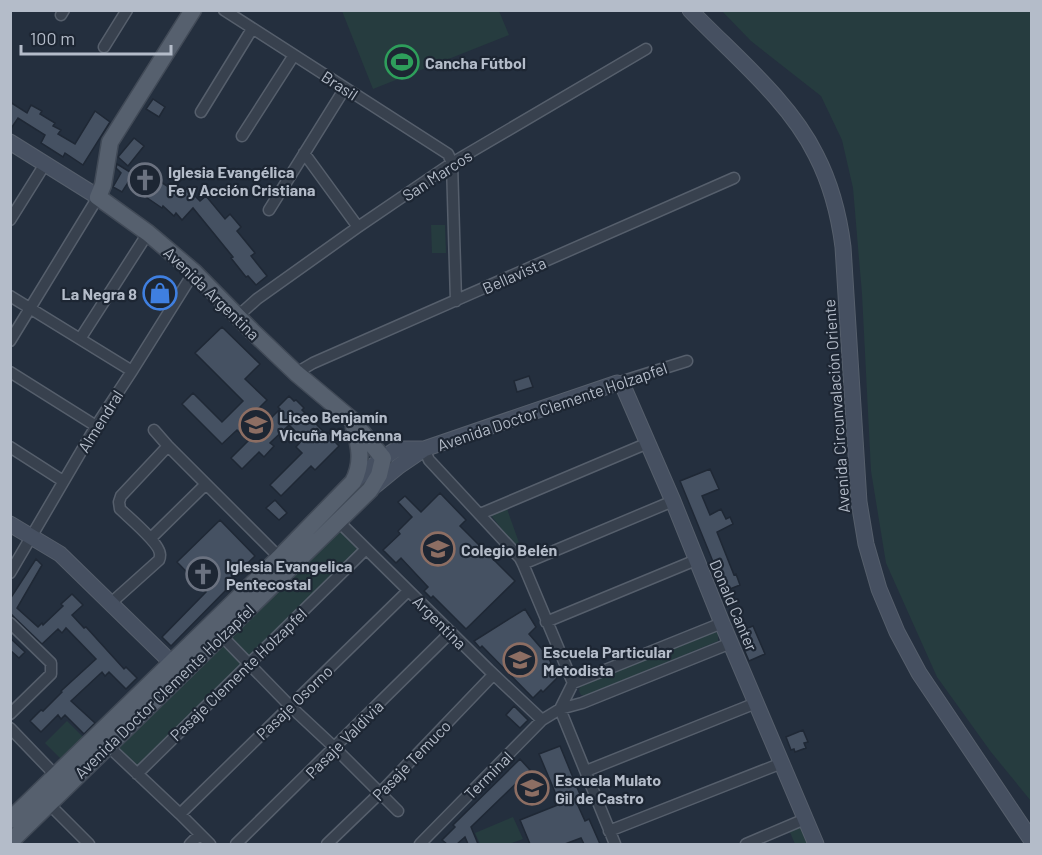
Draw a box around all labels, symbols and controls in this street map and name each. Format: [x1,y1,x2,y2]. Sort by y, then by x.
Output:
scale bar [21,18,171,56]
text: 100 m [30,27,75,49]
sports icon: Cancha Fútbol [384,44,420,80]
place label: Cancha Fútbol [425,53,526,72]
street label: Brasil [318,66,362,104]
street label: San Marcos [399,145,475,205]
church icon: Iglesia Evangélica Fe y Acción Cristiana [127,162,163,198]
place label: Iglesia Evangélica Fe y Acción Cristiana [168,162,315,199]
street label: Avenida Argentina [160,243,264,343]
street label: Bellavista [479,253,549,297]
shop icon: La Negra 8 [142,275,178,311]
place label: La Negra 8 [62,284,137,303]
street label: Avenida Circunvalación Oriente [819,298,853,514]
street label: Avenida Doctor Clemente Holzapfel [435,358,669,454]
street label: Almendral [73,386,127,456]
school or university icon: Liceo Benjamín Vicuña Mackenna [238,407,274,443]
place label: Liceo Benjamín Vicuña Mackenna [279,407,402,444]
school or university icon: Colegio Belén [420,531,456,567]
place label: Colegio Belén [461,540,557,559]
church icon: Iglesia Evangelica Pentecostal [185,556,221,592]
place label: Iglesia Evangelica Pentecostal [226,556,352,593]
street label: Donald Canter [706,556,762,654]
street label: Argentina [409,591,471,653]
street label: Avenida Doctor Clemente Holzapfel [70,600,258,782]
street label: Pasaje Clemente Holzapfel [166,604,310,744]
school or university icon: Escuela Particular Metodista [502,642,538,678]
place label: Escuela Particular Metodista [543,642,672,679]
street label: Pasaje Osorno [252,661,336,743]
street label: Pasaje Valdivia [301,696,387,782]
street label: Pasaje Temuco [368,716,454,804]
street label: Terminal [460,747,516,803]
school or university icon: Escuela Mulato Gil de Castro [514,770,550,806]
place label: Escuela Mulato Gil de Castro [555,770,661,807]

